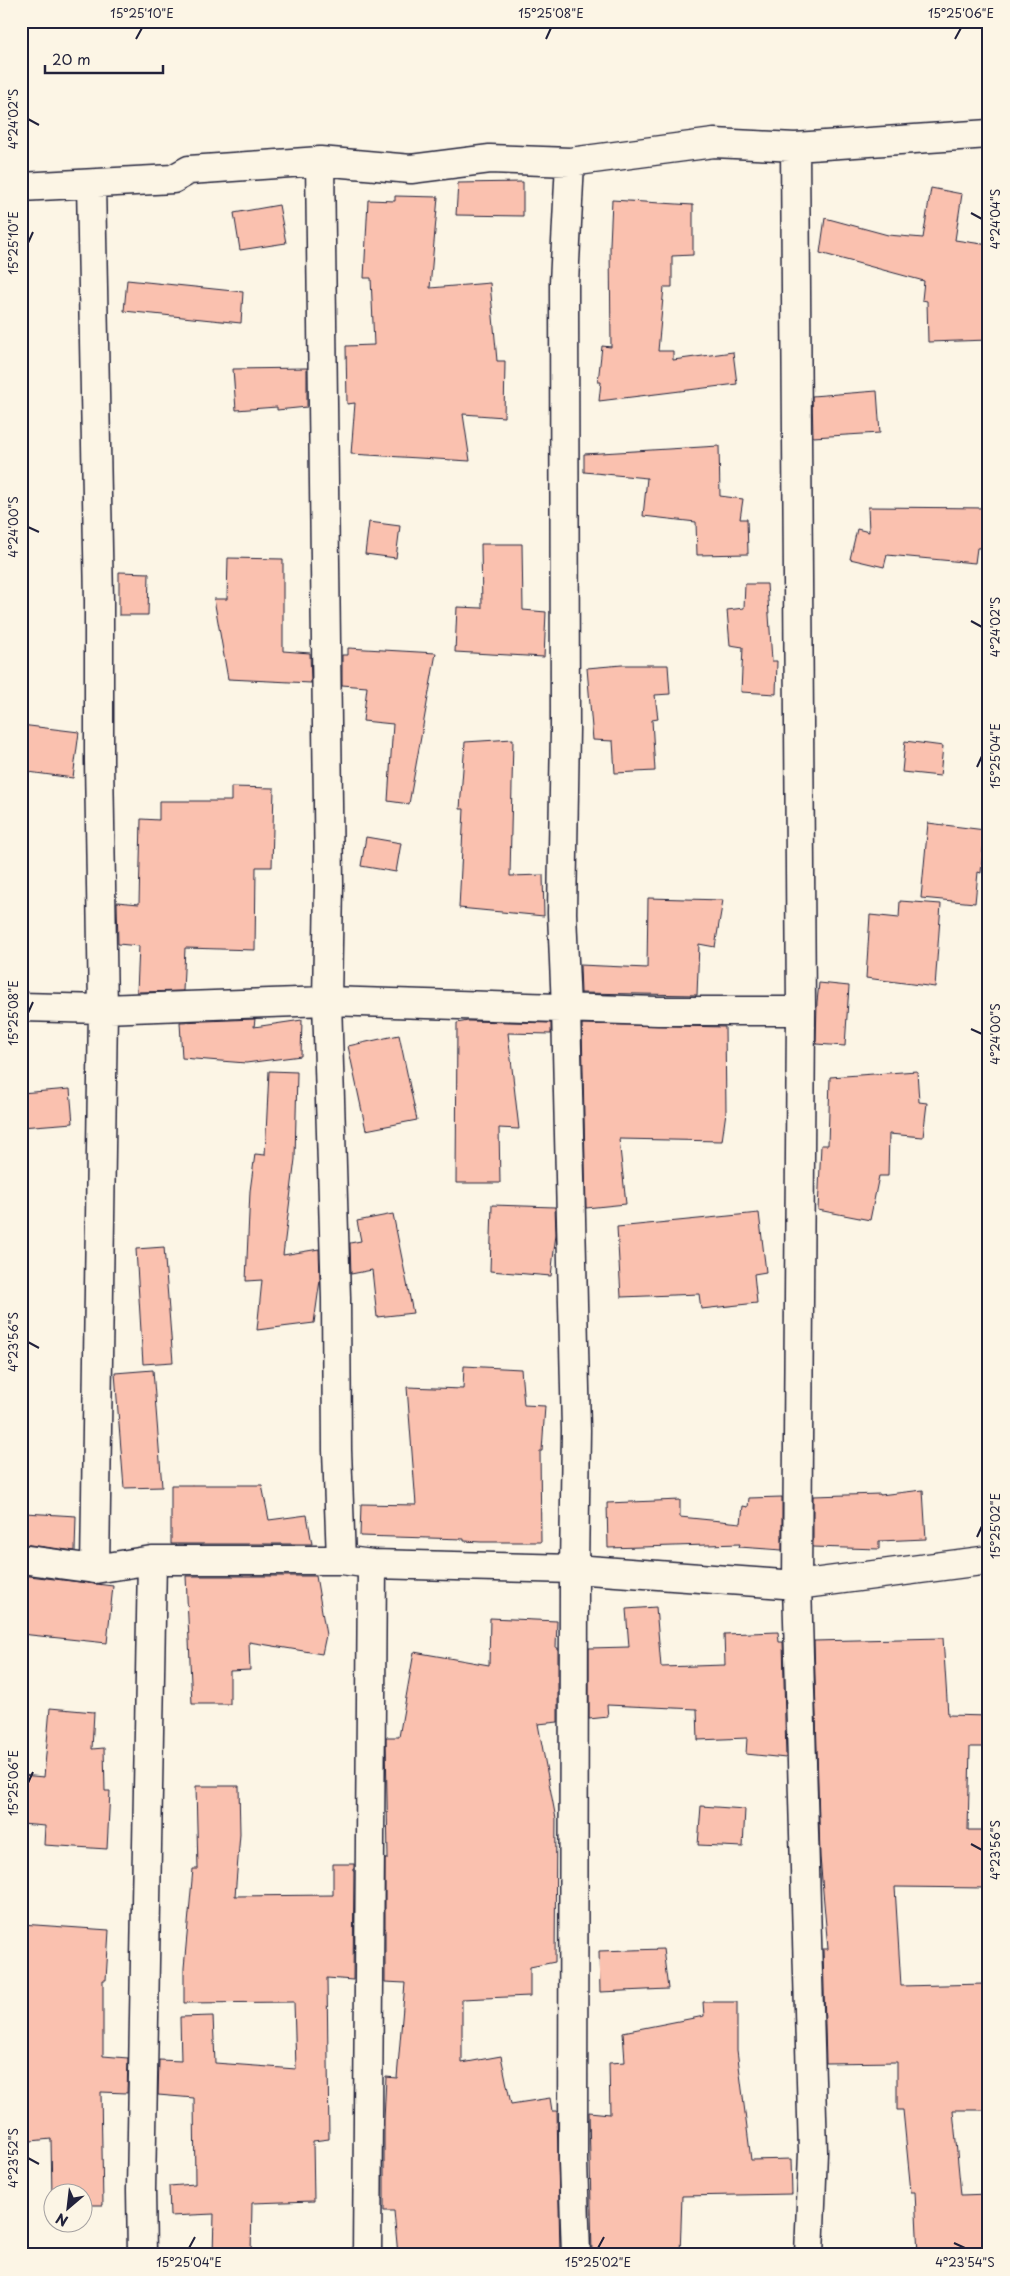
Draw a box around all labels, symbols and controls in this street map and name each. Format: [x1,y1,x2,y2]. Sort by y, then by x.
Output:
text: 15°25'10"E [110,4,174,22]
text: 15°25'08"E [518,4,584,22]
text: 15°25'06"E [928,4,994,22]
scale bar [45,42,162,74]
text: 20 m [52,47,91,70]
text: 4°24'02"S [4,89,22,149]
text: 4°24'04"S [986,189,1004,249]
text: 15°25'10"E [4,211,22,275]
text: 4°24'00"S [4,496,22,558]
text: 4°24'02"S [986,597,1004,657]
text: 15°25'04"E [986,723,1004,789]
text: 15°25'08"E [4,980,22,1046]
text: 4°24'00"S [986,1003,1004,1065]
text: 4°23'56"S [4,1312,22,1372]
text: 15°25'02"E [986,1493,1004,1559]
text: 15°25'06"E [4,1750,22,1816]
text: 4°23'56"S [986,1820,1004,1880]
text: 4°23'52"S [4,2128,22,2188]
north arrow [42,2184,92,2234]
text: N [52,2208,71,2232]
text: 15°25'04"E [156,2253,222,2271]
text: 15°25'02"E [565,2253,631,2271]
text: 4°23'54"S [935,2253,995,2271]

